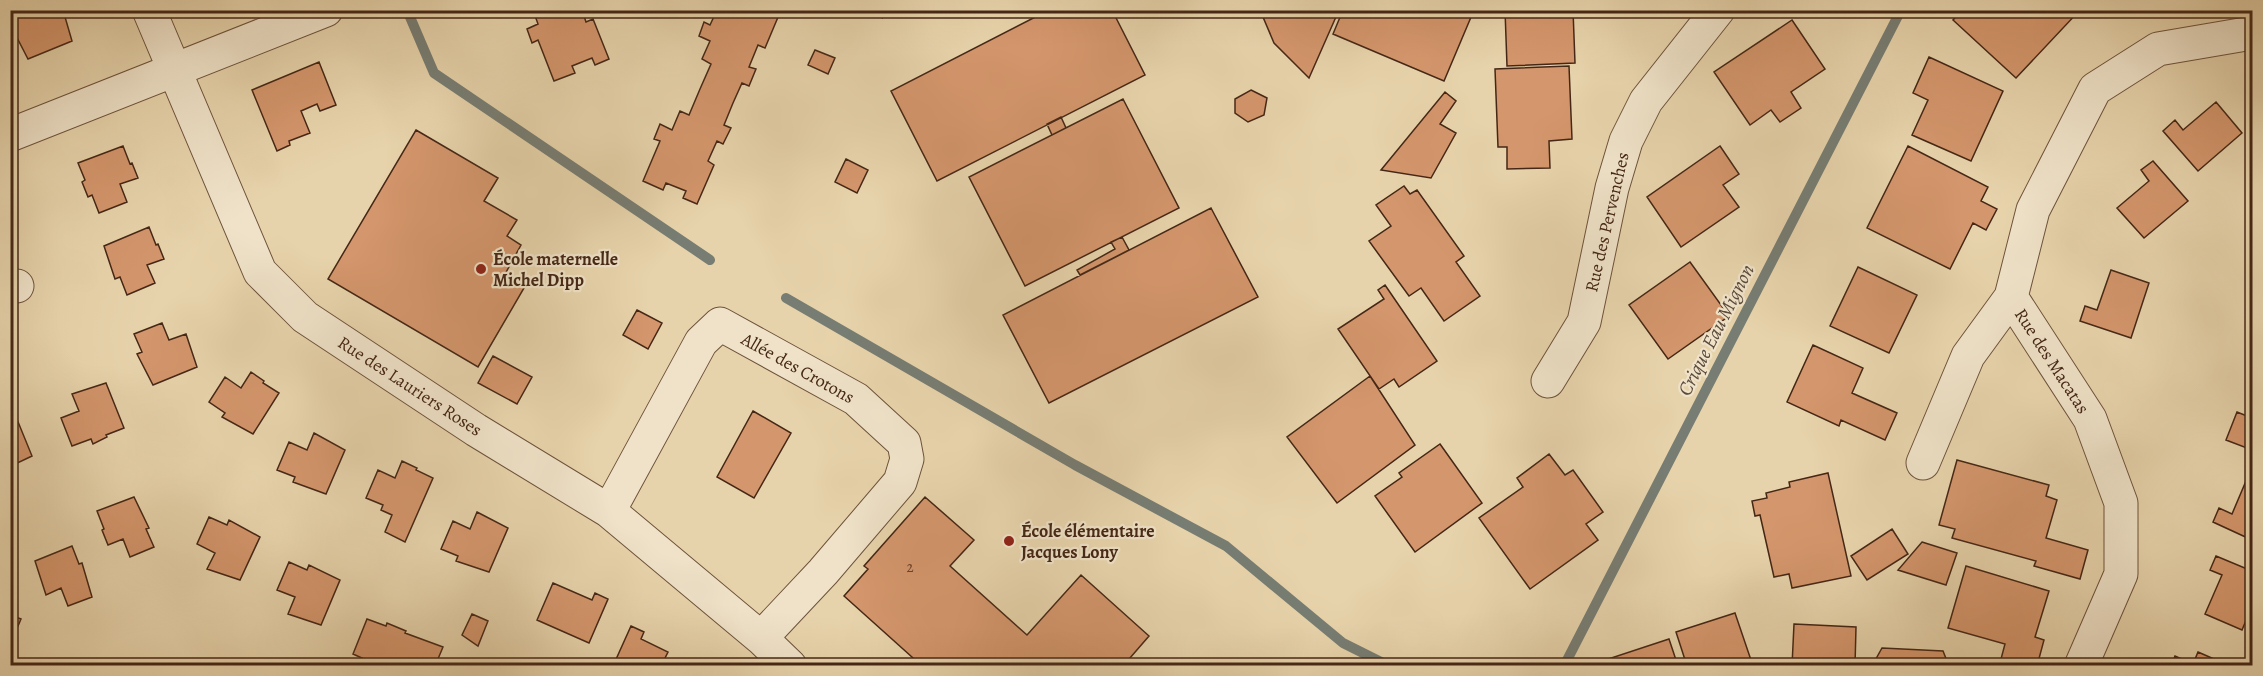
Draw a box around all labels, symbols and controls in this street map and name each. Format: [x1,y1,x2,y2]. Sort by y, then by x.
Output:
street label: Rue des Pervenches [1579,150,1635,294]
place label: École maternelle Michel Dipp [493,247,618,292]
water label: Crique Eau Mignon [1671,259,1761,400]
marker: École maternelle Michel Dipp [474,262,488,276]
street label: Rue des Macatas [2009,304,2095,418]
street label: Allée des Crotons [736,327,859,409]
street label: Rue des Lauriers Roses [333,330,487,442]
place label: École élémentaire Jacques Lony [1021,519,1155,564]
marker: École élémentaire Jacques Lony [1002,534,1016,548]
house number: 2 [906,557,914,577]

